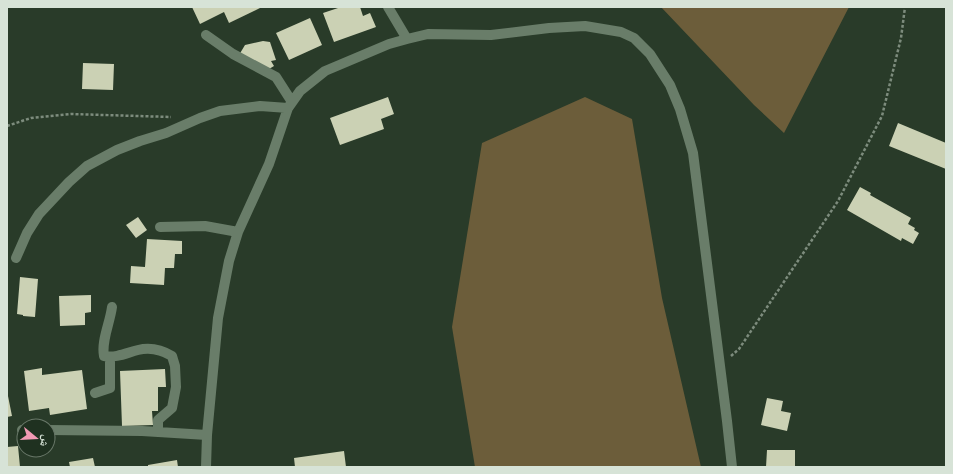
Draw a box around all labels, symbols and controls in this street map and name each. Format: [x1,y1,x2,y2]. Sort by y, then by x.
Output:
north arrow [16,418,56,458]
text: ش [36,433,54,449]

